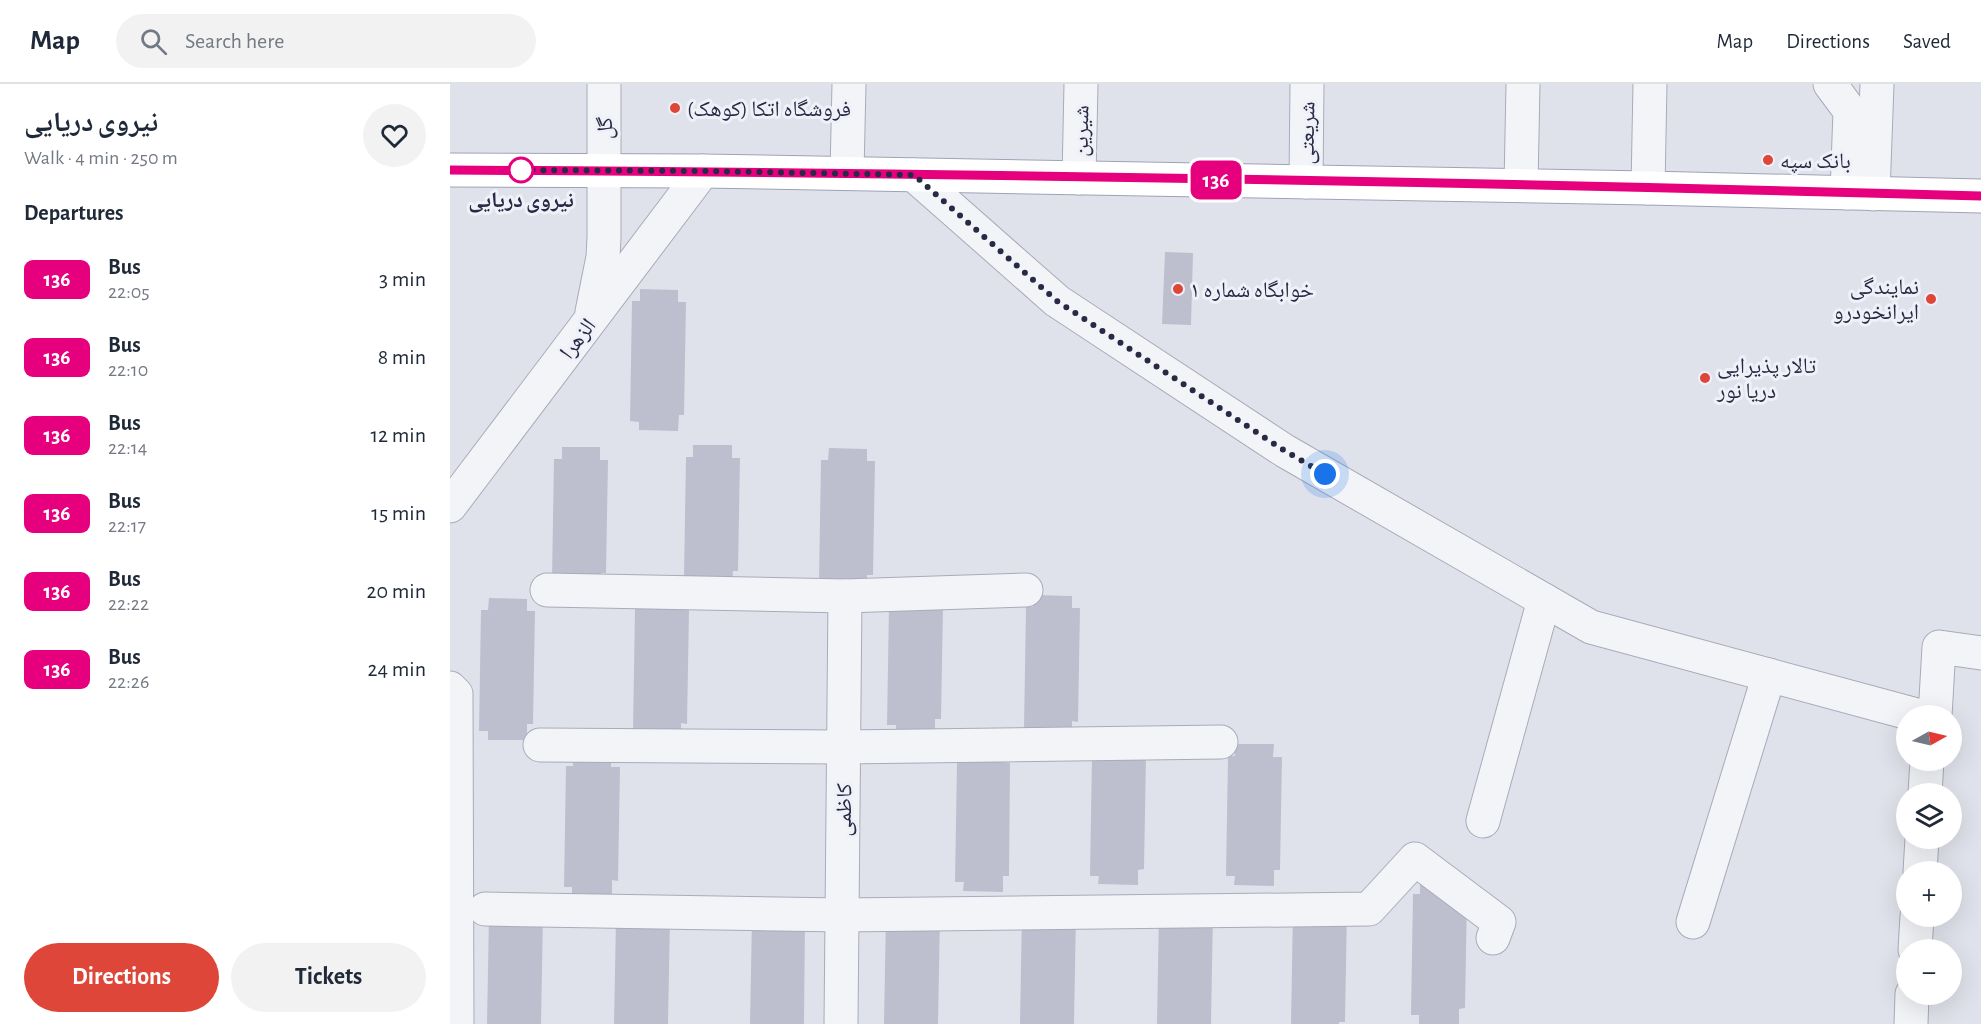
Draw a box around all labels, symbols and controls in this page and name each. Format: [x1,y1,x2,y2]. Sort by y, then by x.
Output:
search box [116,14,536,68]
icon: search [137,25,170,58]
text: Map [30,27,80,55]
text: Search here [185,30,284,52]
text: Map [1717,31,1753,52]
text: Directions [1786,31,1870,52]
text: Saved [1903,31,1951,52]
place label: فروشگاه اتکا (کوهک) [687,98,851,121]
marker: فروشگاه اتکا (کوهک) [668,101,682,115]
street label: شریعتی [1295,101,1321,165]
button: heart [363,104,426,167]
street label: شیرین [1070,105,1094,157]
text: نیروی دریایی [24,109,158,137]
street label: گل [594,117,618,139]
text: Walk · 4 min · 250 m [24,148,178,168]
place label: بانک سپه [1780,150,1851,174]
marker: بانک سپه [1761,153,1775,167]
marker: نیروی دریایی [508,157,534,183]
line badge: 136 [1182,160,1251,200]
text: 136 [1203,170,1229,191]
place label: نیروی دریایی [468,189,574,213]
text: Departures [24,202,124,224]
text: Bus [108,256,141,278]
text: 3 min [379,268,426,290]
text: 136 [44,269,70,290]
place label: نمایندگی ایرانخودرو [1833,276,1919,324]
place label: خوابگاه شماره ۱ [1190,279,1314,302]
text: 22:05 [108,282,150,302]
marker: خوابگاه شماره ۱ [1171,282,1185,296]
marker: نمایندگی ایرانخودرو [1924,292,1938,306]
street label: الزهرا [556,314,601,363]
text: Bus [108,334,141,356]
text: 8 min [378,346,426,368]
text: 136 [44,347,70,368]
place label: تالار پذیرایی دریا نور [1716,355,1816,403]
text: 22:10 [108,360,148,380]
marker: تالار پذیرایی دریا نور [1698,371,1712,385]
text: Bus [108,412,141,434]
text: 12 min [371,424,426,446]
text: 136 [44,425,70,446]
text: 22:14 [108,438,147,458]
your location [1310,459,1340,489]
text: Bus [108,490,141,512]
text: 15 min [371,502,426,524]
text: 136 [44,503,70,524]
text: 22:17 [108,516,146,536]
text: Bus [108,568,141,590]
text: 20 min [366,580,426,602]
text: 136 [44,581,70,602]
text: 22:22 [108,594,149,614]
text: Bus [108,646,141,668]
text: 24 min [368,658,426,680]
text: 136 [44,659,70,680]
text: 22:26 [108,672,149,692]
north arrow [1896,705,1962,771]
map controls [1896,705,1962,1005]
street label: کاظمی [833,783,857,837]
button: layers [1896,783,1962,849]
button: + [1896,861,1962,927]
button: − [1896,939,1962,1005]
button: Directions [24,943,219,1012]
button: Tickets [231,943,426,1012]

